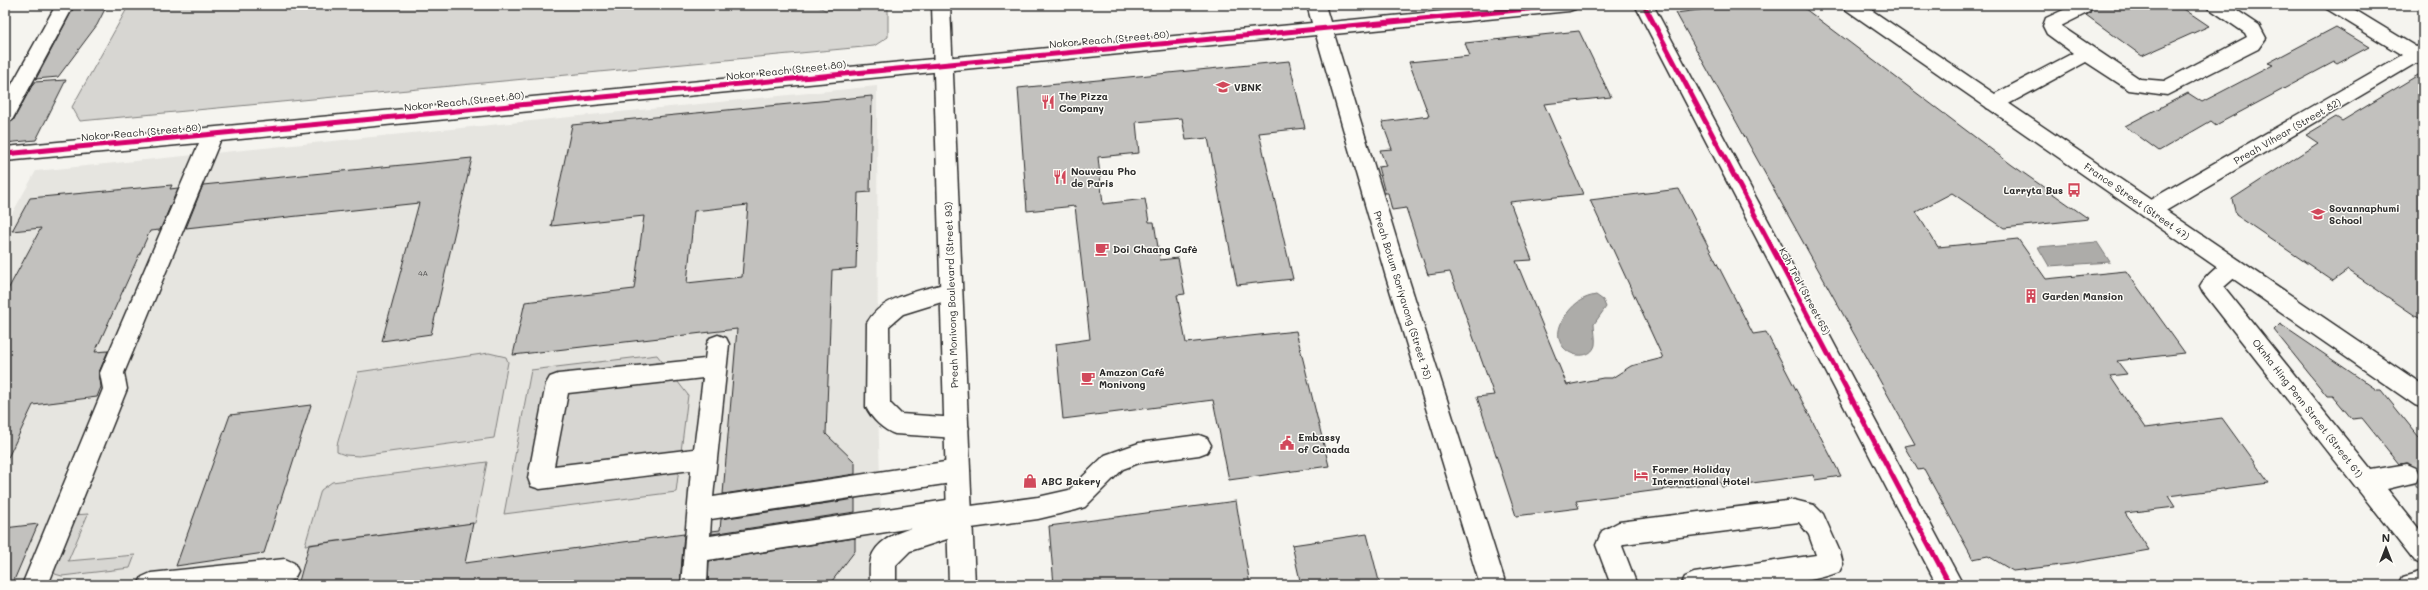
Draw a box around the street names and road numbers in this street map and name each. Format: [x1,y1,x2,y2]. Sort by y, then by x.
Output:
street label: Nokor Reach (Street 80) [1048,27,1170,51]
street label: Nokor Reach (Street 80) [725,57,847,83]
street label: Nokor Reach (Street 80) [403,88,525,114]
street label: Preah Vihear (Street 82) [2231,95,2343,167]
street label: Nokor Reach (Street 80) [80,120,202,144]
street label: France Street (Street 47) [2081,159,2193,243]
street label: Preah Monivong Boulevard (Street 93) [941,201,961,389]
street label: Preah Botum Soriyavong (Street 75) [1371,209,1435,381]
street label: Koh Tral (Street 65) [1776,245,1834,337]
street label: Oknha Hing Penn Street (Street 61) [2249,336,2367,480]

